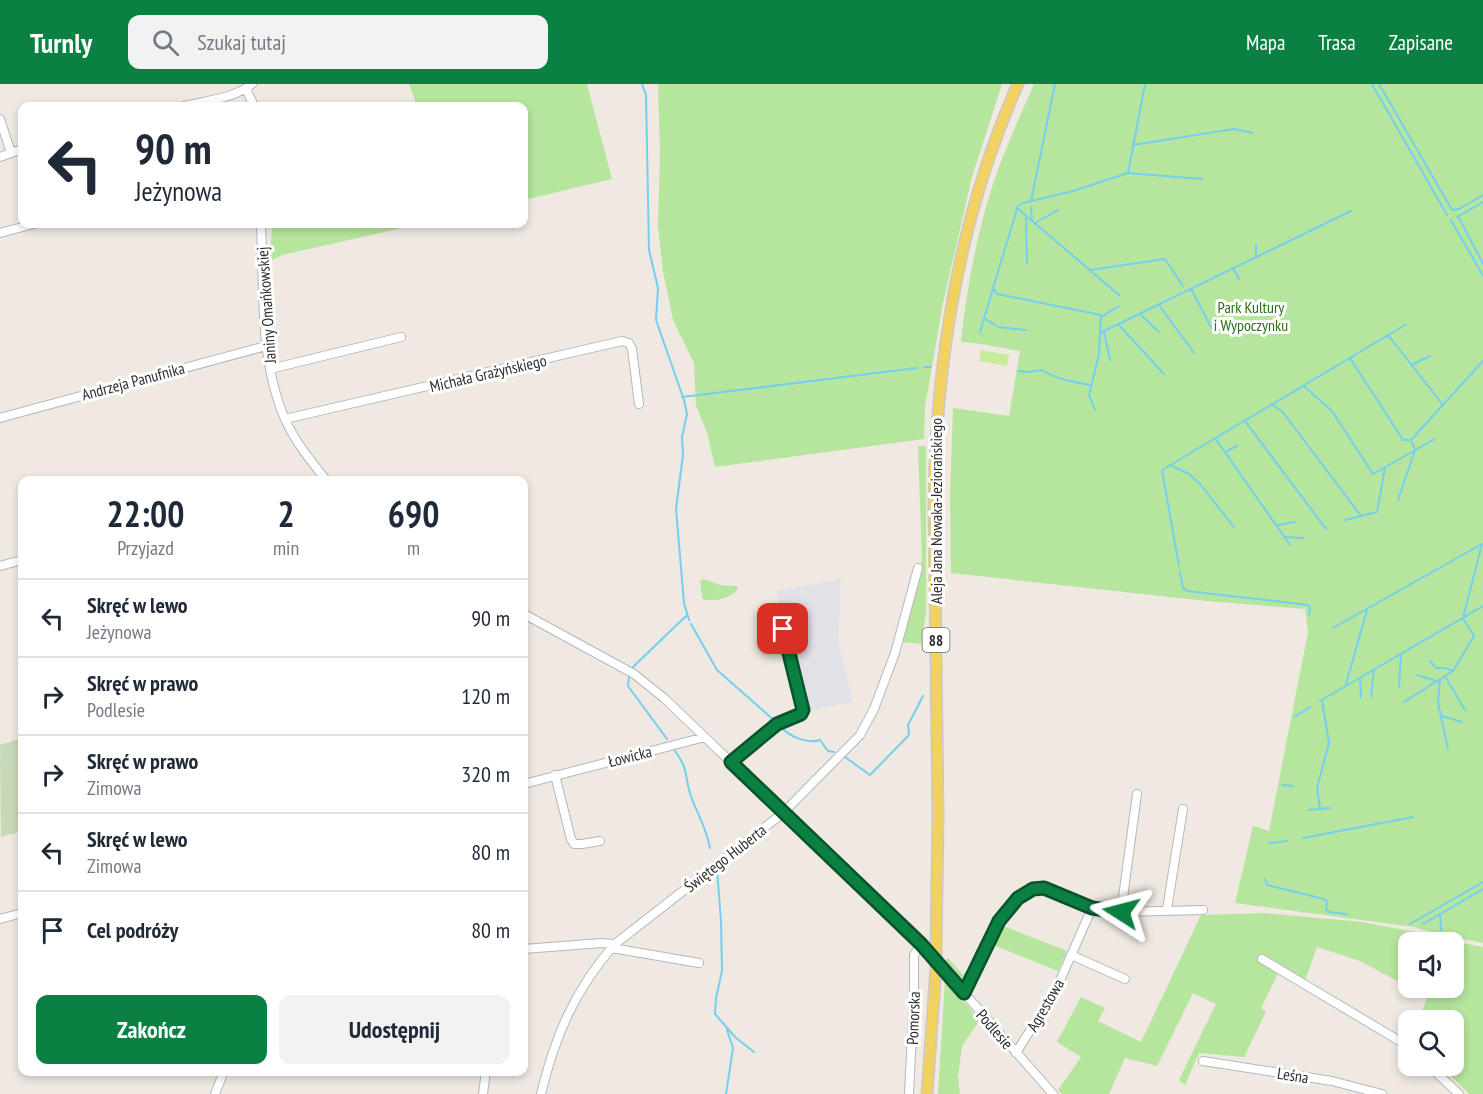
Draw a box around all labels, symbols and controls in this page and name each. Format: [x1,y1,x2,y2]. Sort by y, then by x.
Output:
search box [128,15,548,69]
text: Turnly [30,24,92,61]
icon: search [149,26,182,59]
text: Szukaj tutaj [197,28,286,56]
text: Mapa [1246,29,1285,56]
text: Trasa [1318,29,1356,56]
text: Zapisane [1389,29,1453,56]
text: 90 m [135,121,212,176]
icon: left [36,126,114,204]
text: Jeżynowa [135,174,222,208]
street label: Janiny Omańkowskiej [252,246,280,365]
park label: Park Kultury i Wypoczynku [1214,297,1288,335]
street label: Michała Grażyńskiego [428,350,548,396]
street label: Andrzeja Panufnika [79,358,187,404]
street label: Aleja Jana Nowaka-Jeziorańskiego [926,418,946,604]
text: 22:00 [107,490,184,537]
text: 2 [277,490,295,537]
text: 690 [388,490,439,537]
text: Przyjazd [117,535,174,561]
text: min [273,535,299,561]
text: m [407,535,420,561]
text: Skręć w lewo [87,591,188,619]
icon: left [36,602,69,635]
pin [757,603,808,654]
text: 90 m [471,604,510,632]
icon: arrive [766,612,799,645]
text: Jeżynowa [87,619,152,645]
road number: 88 [922,628,950,652]
text: Skręć w prawo [87,669,198,697]
icon: right [36,680,69,713]
text: 120 m [461,682,510,710]
text: Podlesie [87,697,145,723]
street label: Łowicka [606,741,654,771]
text: Skręć w prawo [87,747,198,775]
icon: right [36,758,69,791]
text: 320 m [461,760,510,788]
text: Zimowa [87,775,141,801]
street label: Świętego Huberta [680,820,770,896]
text: Skręć w lewo [87,825,188,853]
icon: left [36,836,69,869]
text: 80 m [471,838,510,866]
text: Zimowa [87,853,141,879]
position arrow [1089,880,1153,944]
icon: arrive [36,914,69,947]
text: Cel podróży [87,916,178,944]
text: 80 m [471,916,510,944]
map controls [1398,932,1464,1076]
button: sound [1398,932,1464,998]
street label: Agrestowa [1022,975,1068,1035]
street label: Pomorska [902,991,924,1045]
button: Zakończ [36,995,267,1064]
button: Udostępnij [279,995,510,1064]
street label: Podlesie [972,1005,1018,1053]
button: search [1398,1010,1464,1076]
street label: Leśna [1276,1063,1310,1087]

